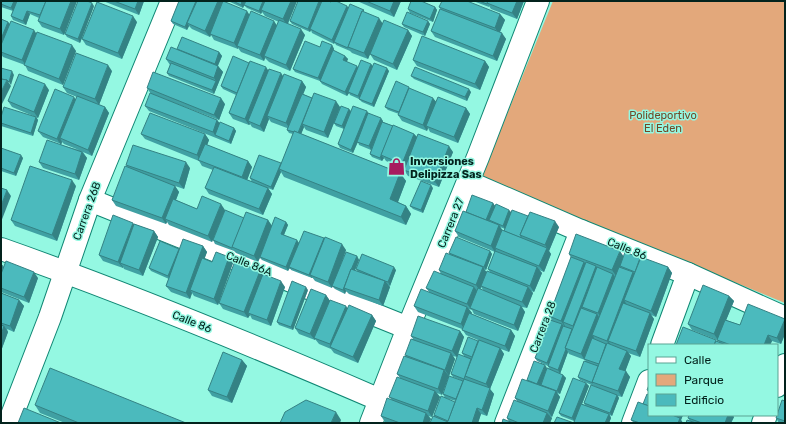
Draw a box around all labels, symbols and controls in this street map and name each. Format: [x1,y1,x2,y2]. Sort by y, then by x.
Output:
park label: Polideportivo El Eden [629,109,697,135]
place label: Inversiones Delipizza Sas [410,155,482,181]
shop icon: Inversiones Delipizza Sas [387,157,407,177]
street label: Carrera 26B [70,180,104,242]
street label: Carrera 27 [435,196,467,250]
street label: Calle 86 [605,235,649,263]
street label: Calle 86A [224,249,275,279]
street label: Carrera 28 [527,299,559,355]
street label: Calle 86 [170,308,214,336]
legend [648,344,778,416]
text: Calle [684,353,711,367]
text: Parque [684,373,724,387]
text: Edificio [684,393,724,407]

